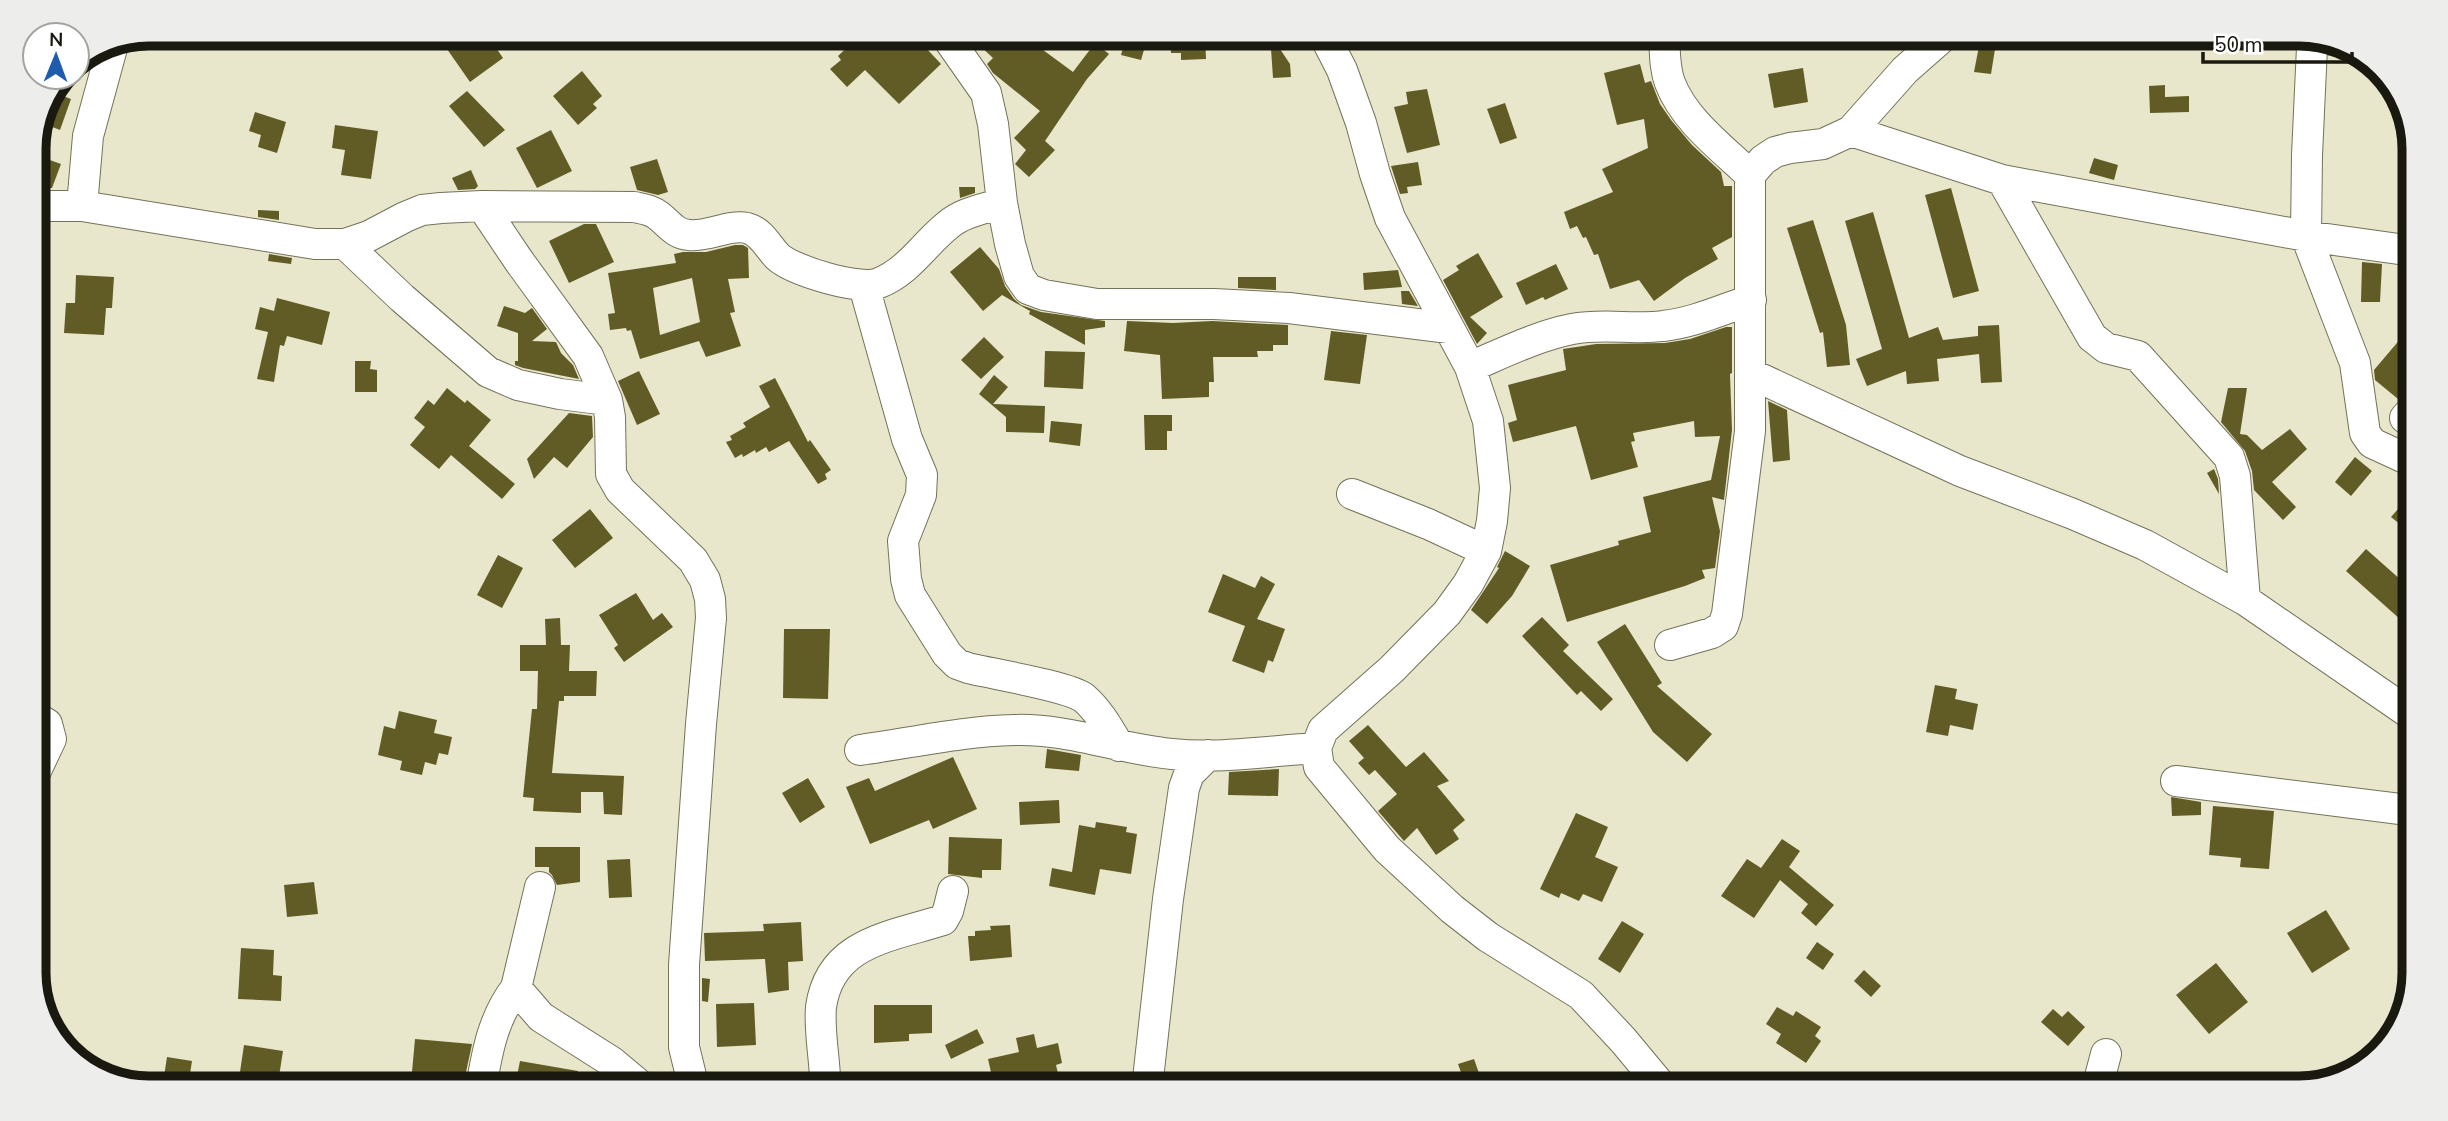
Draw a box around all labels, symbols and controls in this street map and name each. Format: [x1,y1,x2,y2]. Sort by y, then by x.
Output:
north arrow [21,21,91,91]
scale bar [2203,21,2352,65]
text: N [49,27,64,53]
text: 50 m [2214,31,2263,59]

